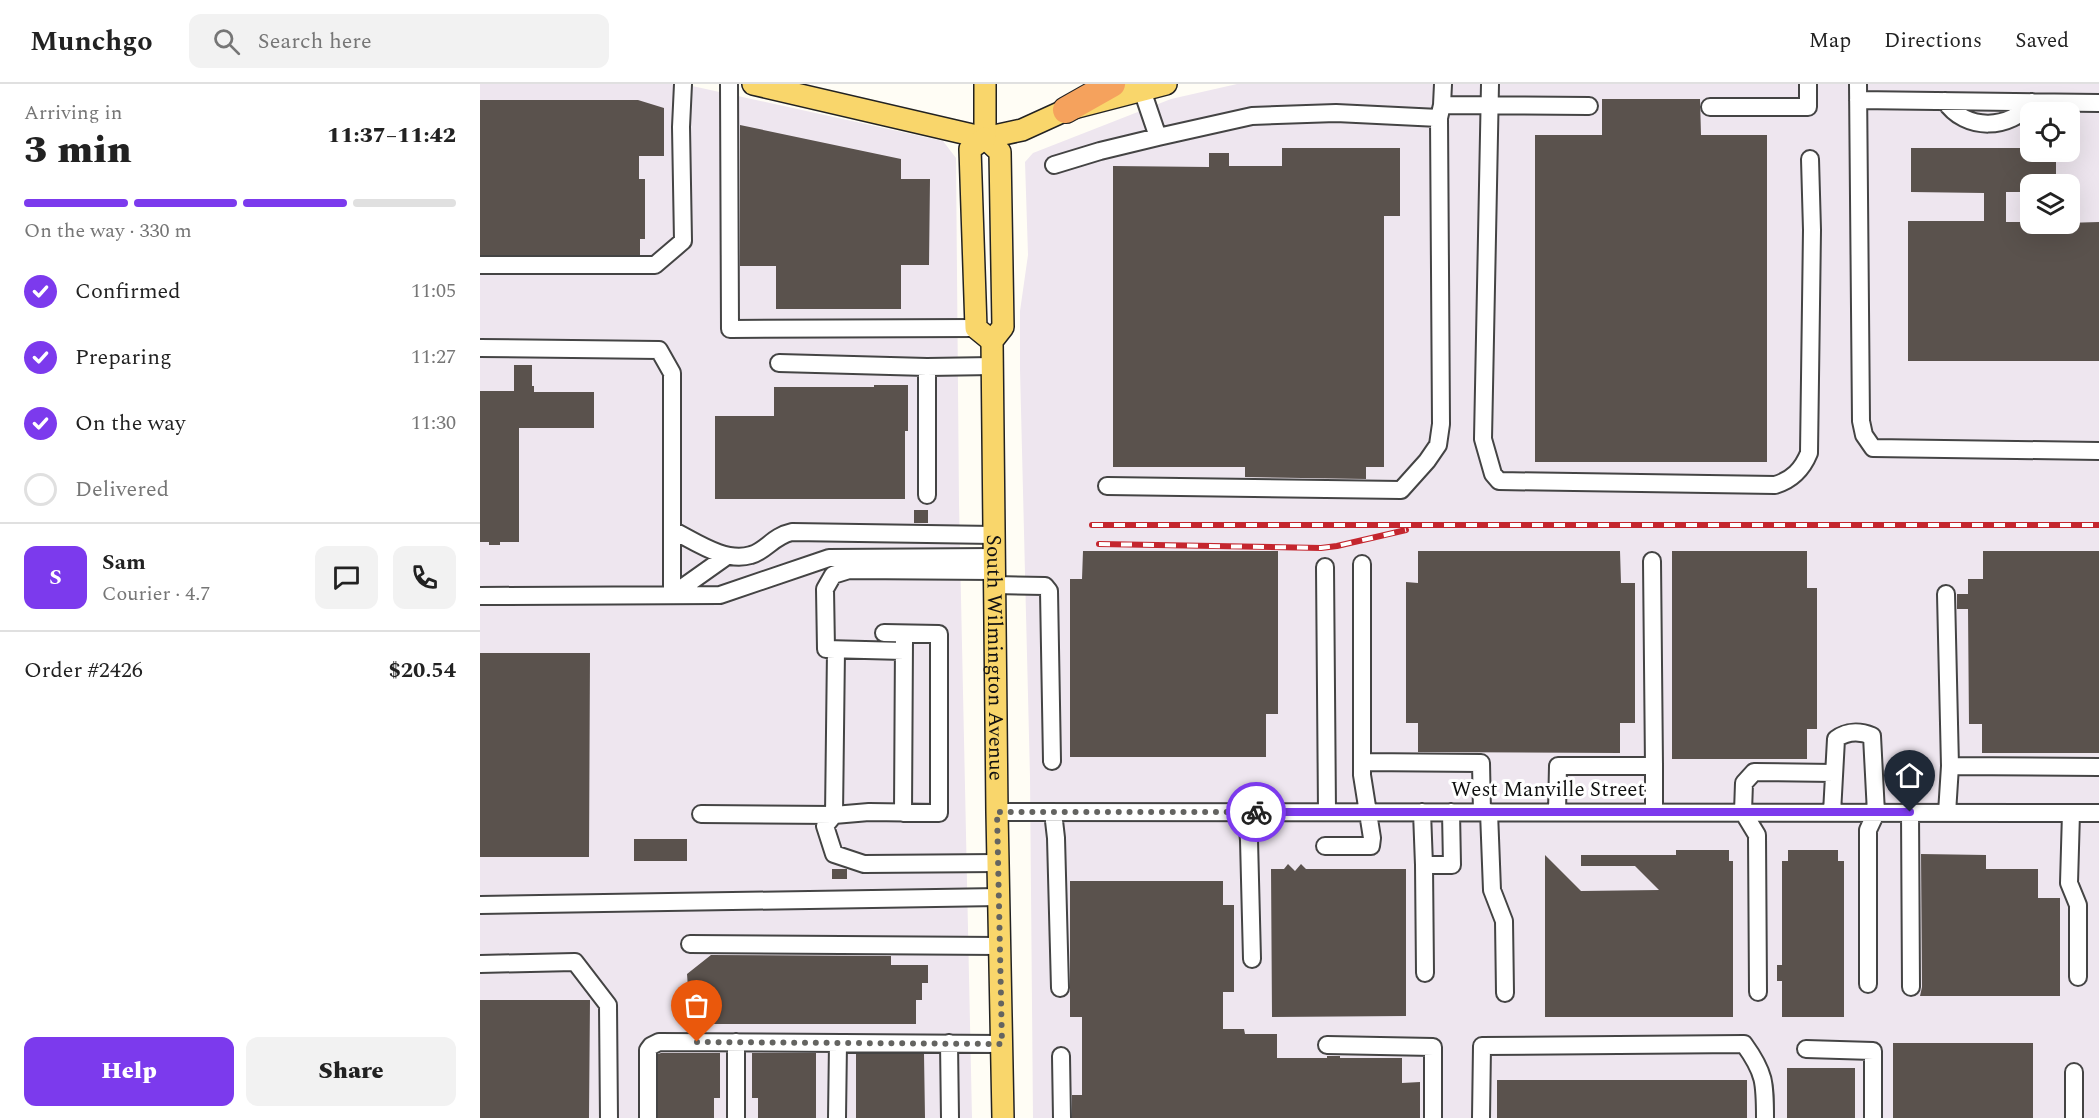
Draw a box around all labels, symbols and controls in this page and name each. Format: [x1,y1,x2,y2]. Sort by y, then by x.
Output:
search box [189,14,609,68]
text: Munchgo [30,20,153,63]
icon: search [210,25,243,58]
text: Search here [258,25,372,58]
text: Map [1809,25,1851,57]
text: Directions [1884,25,1982,57]
text: Saved [2015,25,2069,57]
text: Arriving in [24,98,122,128]
map controls [2020,102,2080,234]
button: locate [2020,102,2080,162]
text: 11:37–11:42 [327,119,456,152]
text: 3 min [24,121,132,180]
button: layers [2020,174,2080,234]
text: On the way · 330 m [24,216,192,246]
icon: check [24,275,57,308]
text: Confirmed [75,275,181,308]
text: 11:05 [411,276,456,306]
icon: check [24,341,57,374]
text: Preparing [75,341,172,374]
text: 11:27 [411,342,456,372]
icon: check [24,407,57,440]
text: On the way [75,407,186,440]
text: 11:30 [411,408,456,438]
text: Delivered [75,473,169,506]
street label: South Wilmington Avenue [977,534,1012,781]
text: Sam [102,546,146,579]
button: chat [315,546,378,609]
button: phone [393,546,456,609]
text: S [49,561,62,594]
text: Courier · 4.7 [102,579,210,609]
text: Order #2426 [24,654,143,687]
text: $20.54 [388,654,456,687]
pin [1884,750,1935,812]
icon: home [1893,759,1926,792]
street label: West Manville Street [1451,774,1645,806]
courier [1226,782,1286,842]
icon: bike [1240,796,1273,829]
pin [671,980,722,1042]
icon: bag [680,989,713,1022]
button: Help [24,1037,234,1106]
button: Share [246,1037,456,1106]

